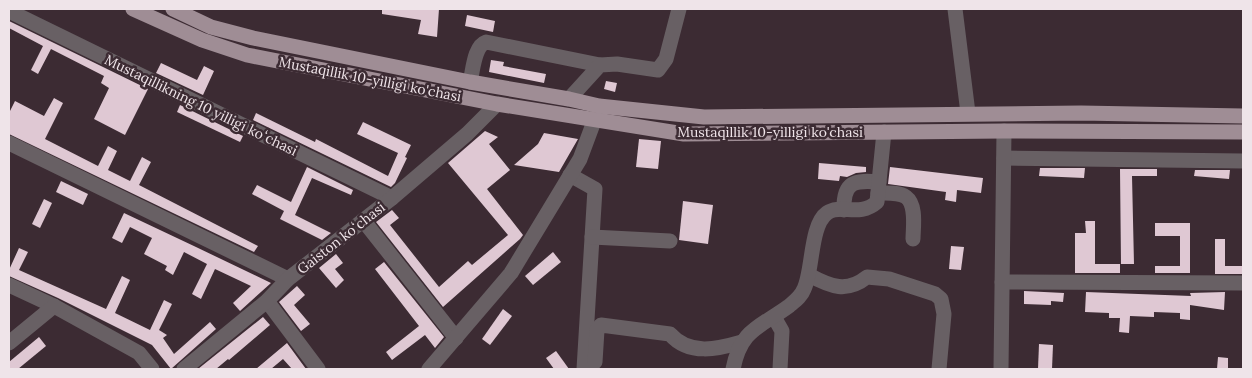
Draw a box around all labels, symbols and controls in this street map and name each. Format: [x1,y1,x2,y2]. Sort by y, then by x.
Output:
street label: Mustaqillikning 10 yilligi koʻchasi [102,50,300,160]
street label: Mustaqillik 10-yilligi ko'chasi [277,52,463,106]
street label: Mustaqillik 10-yilligi ko'chasi [677,123,863,141]
street label: Gaiston koʻchasi [293,198,389,278]

